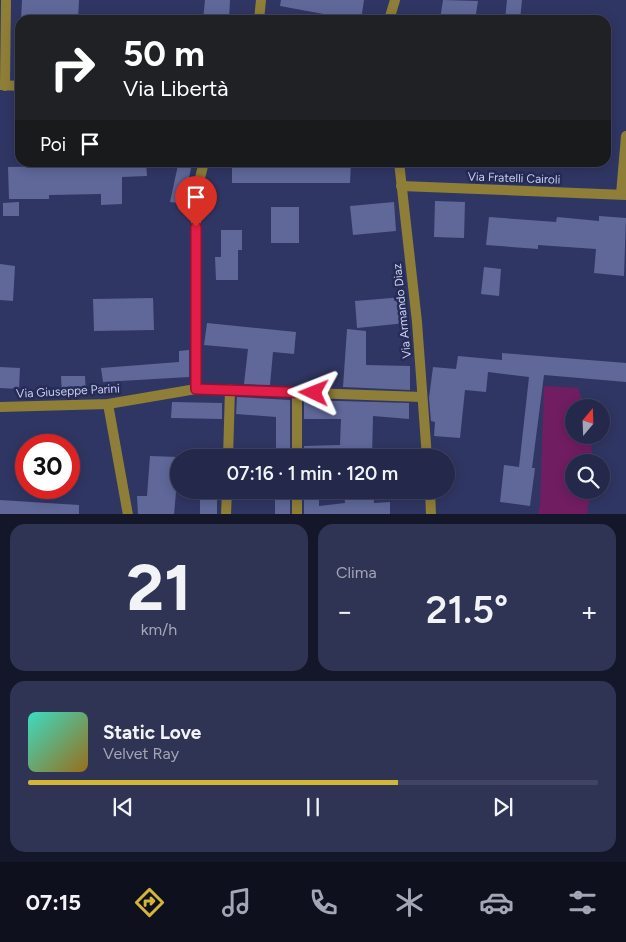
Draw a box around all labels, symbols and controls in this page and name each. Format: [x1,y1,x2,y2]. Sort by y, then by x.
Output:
text: 50 m [123,33,205,75]
icon: right [40,35,105,100]
text: Via Libertà [123,75,228,102]
icon: arrive [76,130,104,158]
text: Poi [40,133,66,156]
street label: Via Fratelli Cairoli [467,169,561,187]
pin [175,176,217,227]
icon: arrive [182,183,210,211]
street label: Via Armando Diaz [390,263,414,359]
position arrow [287,366,339,418]
street label: Via Giuseppe Parini [16,381,120,401]
north arrow [565,399,610,444]
map controls [565,399,610,499]
speed limit sign: 30 [15,434,80,499]
button: search [565,454,610,499]
text: 07:16 · 1 min · 120 m [227,462,398,485]
text: 21 [126,548,192,626]
text: Clima [336,563,377,582]
text: 21.5° [426,587,508,633]
text: − [336,594,353,628]
text: + [581,594,598,628]
text: km/h [141,620,177,639]
text: Static Love [103,721,201,744]
text: Velvet Ray [103,744,179,763]
icon: previous [109,793,137,821]
icon: pause [299,793,327,821]
icon: next [489,793,517,821]
icon: directions [132,885,167,920]
icon: music [219,885,254,920]
icon: phone [306,885,341,920]
icon: climate [392,885,427,920]
icon: car [479,885,514,920]
icon: filters [565,885,600,920]
text: 07:15 [26,889,81,916]

